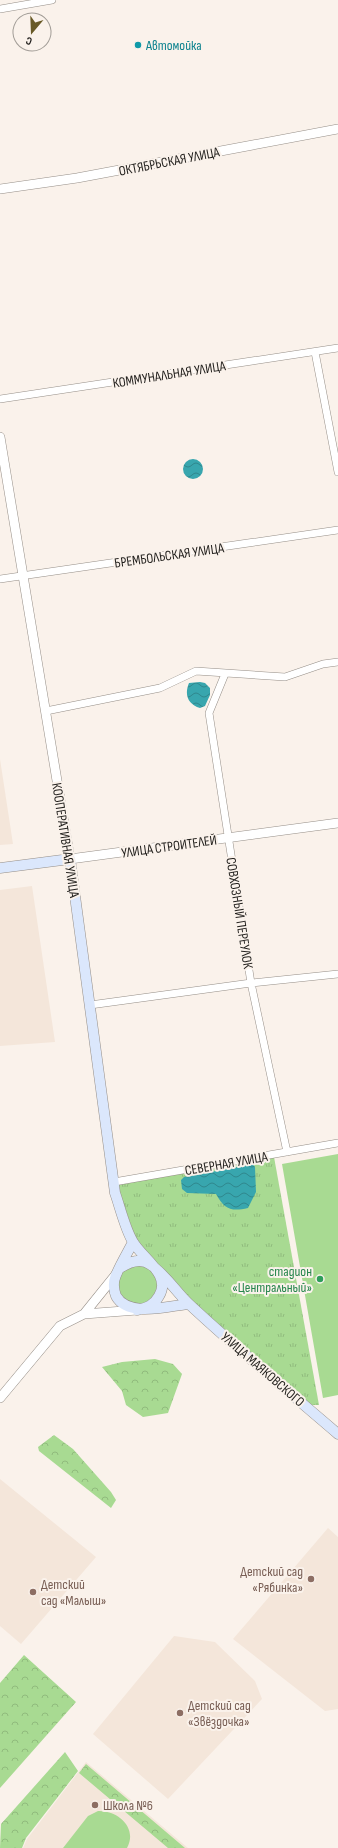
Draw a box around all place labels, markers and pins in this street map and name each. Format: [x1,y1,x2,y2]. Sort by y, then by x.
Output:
place label: Автомойка [145,37,202,54]
marker: Автомойка [133,40,143,50]
place label: стадион «Центральный» [232,1263,312,1296]
marker: стадион «Центральный» [315,1274,325,1284]
place label: Детский сад «Рябинка» [240,1563,303,1596]
marker: Детский сад «Рябинка» [306,1574,316,1584]
place label: Детский сад «Малыш» [41,1576,106,1609]
marker: Детский сад «Малыш» [28,1587,38,1597]
place label: Детский сад «Звёздочка» [188,1697,251,1730]
marker: Детский сад «Звёздочка» [175,1708,185,1718]
place label: Школа №6 [103,1797,153,1814]
marker: Школа №6 [90,1800,100,1810]

